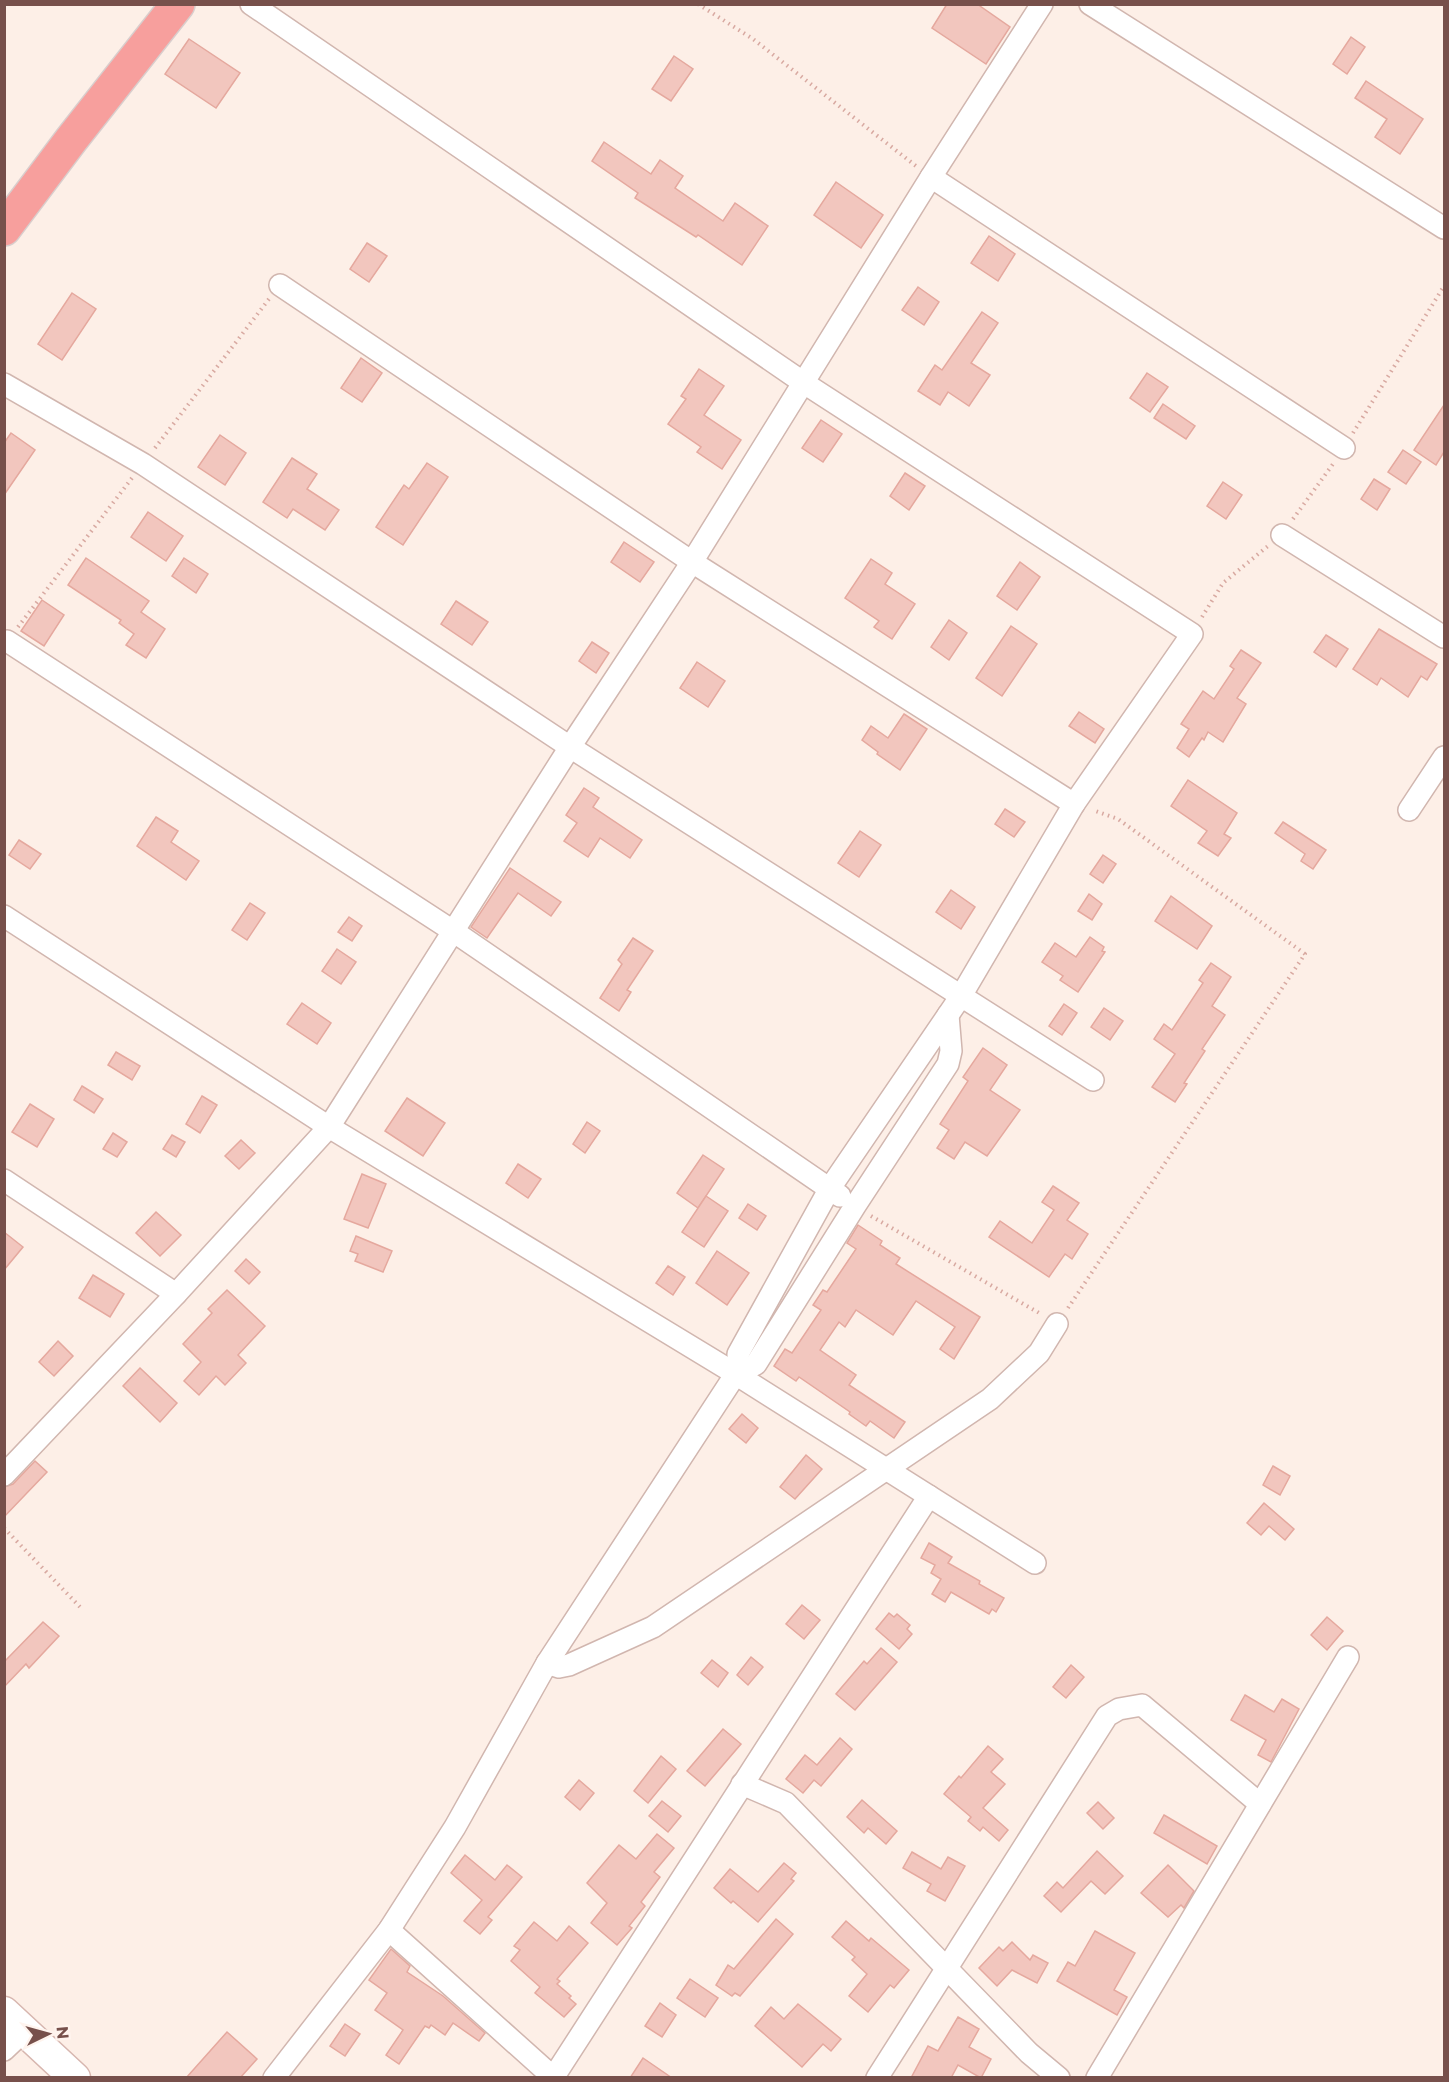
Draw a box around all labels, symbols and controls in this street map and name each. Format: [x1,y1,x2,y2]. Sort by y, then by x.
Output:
north arrow [18,2004,78,2064]
text: N [52,2025,72,2040]

